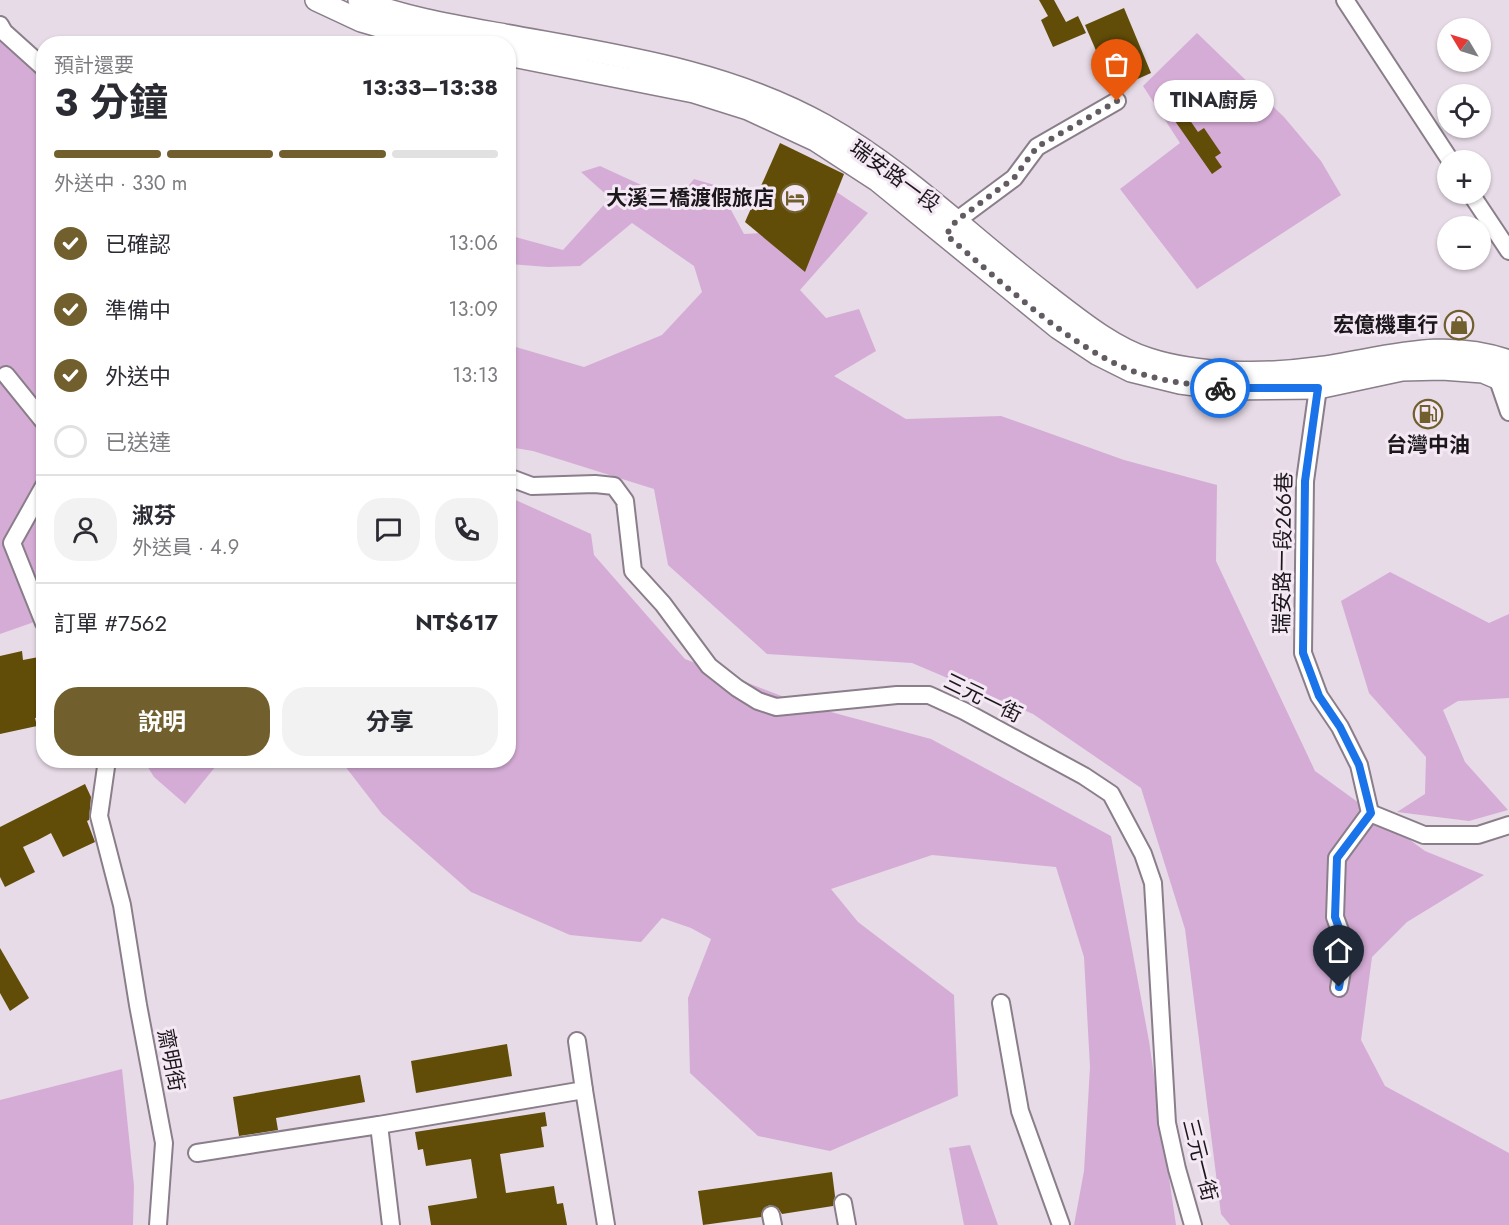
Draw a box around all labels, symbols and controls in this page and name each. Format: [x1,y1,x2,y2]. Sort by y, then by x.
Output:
north arrow [1437,18,1491,72]
map controls [1437,18,1491,270]
pin [1091,39,1142,101]
icon: bag [1100,48,1133,81]
text: 預計還要 [54,51,134,80]
text: 13:33–13:38 [362,71,498,103]
text: 3 分鐘 [54,74,168,131]
callout: TINA廚房 [1153,80,1273,122]
button: locate [1437,84,1491,138]
text: TINA廚房 [1170,86,1258,115]
street label: 瑞安路一段 [844,133,946,219]
button: + [1437,150,1491,204]
text: 外送中 · 330 m [54,169,187,198]
hotel icon: 大溪三橋渡假旅店 [779,182,811,214]
place label: 大溪三橋渡假旅店 [606,183,774,213]
button: − [1437,216,1491,270]
icon: check [54,227,87,260]
text: 已確認 [105,228,171,260]
text: 13:06 [449,229,498,258]
icon: check [54,293,87,326]
text: 準備中 [105,294,171,326]
text: 13:09 [449,295,498,324]
shop icon: 宏億機車行 [1443,309,1475,341]
place label: 宏億機車行 [1333,310,1438,340]
courier [1190,358,1250,418]
icon: check [54,359,87,392]
text: 外送中 [105,360,171,392]
text: 13:13 [452,361,498,390]
icon: bike [1204,372,1237,405]
fuel station icon: 台灣中油 [1412,398,1444,430]
text: 已送達 [105,426,171,458]
place label: 台灣中油 [1386,430,1470,460]
street label: 瑞安路一段266巷 [1267,472,1299,634]
button: person [54,498,117,561]
button: chat [357,498,420,561]
button: phone [435,498,498,561]
text: 淑芬 [132,499,176,531]
text: 外送員 · 4.9 [132,533,239,562]
text: NT$617 [415,606,498,638]
text: 訂單 #7562 [54,607,167,639]
street label: 三元一街 [939,666,1027,730]
button: 說明 [54,687,270,756]
button: 分享 [282,687,498,756]
pin [1313,925,1364,987]
icon: home [1322,934,1355,967]
street label: 齋明街 [150,1026,192,1094]
street label: 三元一街 [1175,1116,1225,1204]

